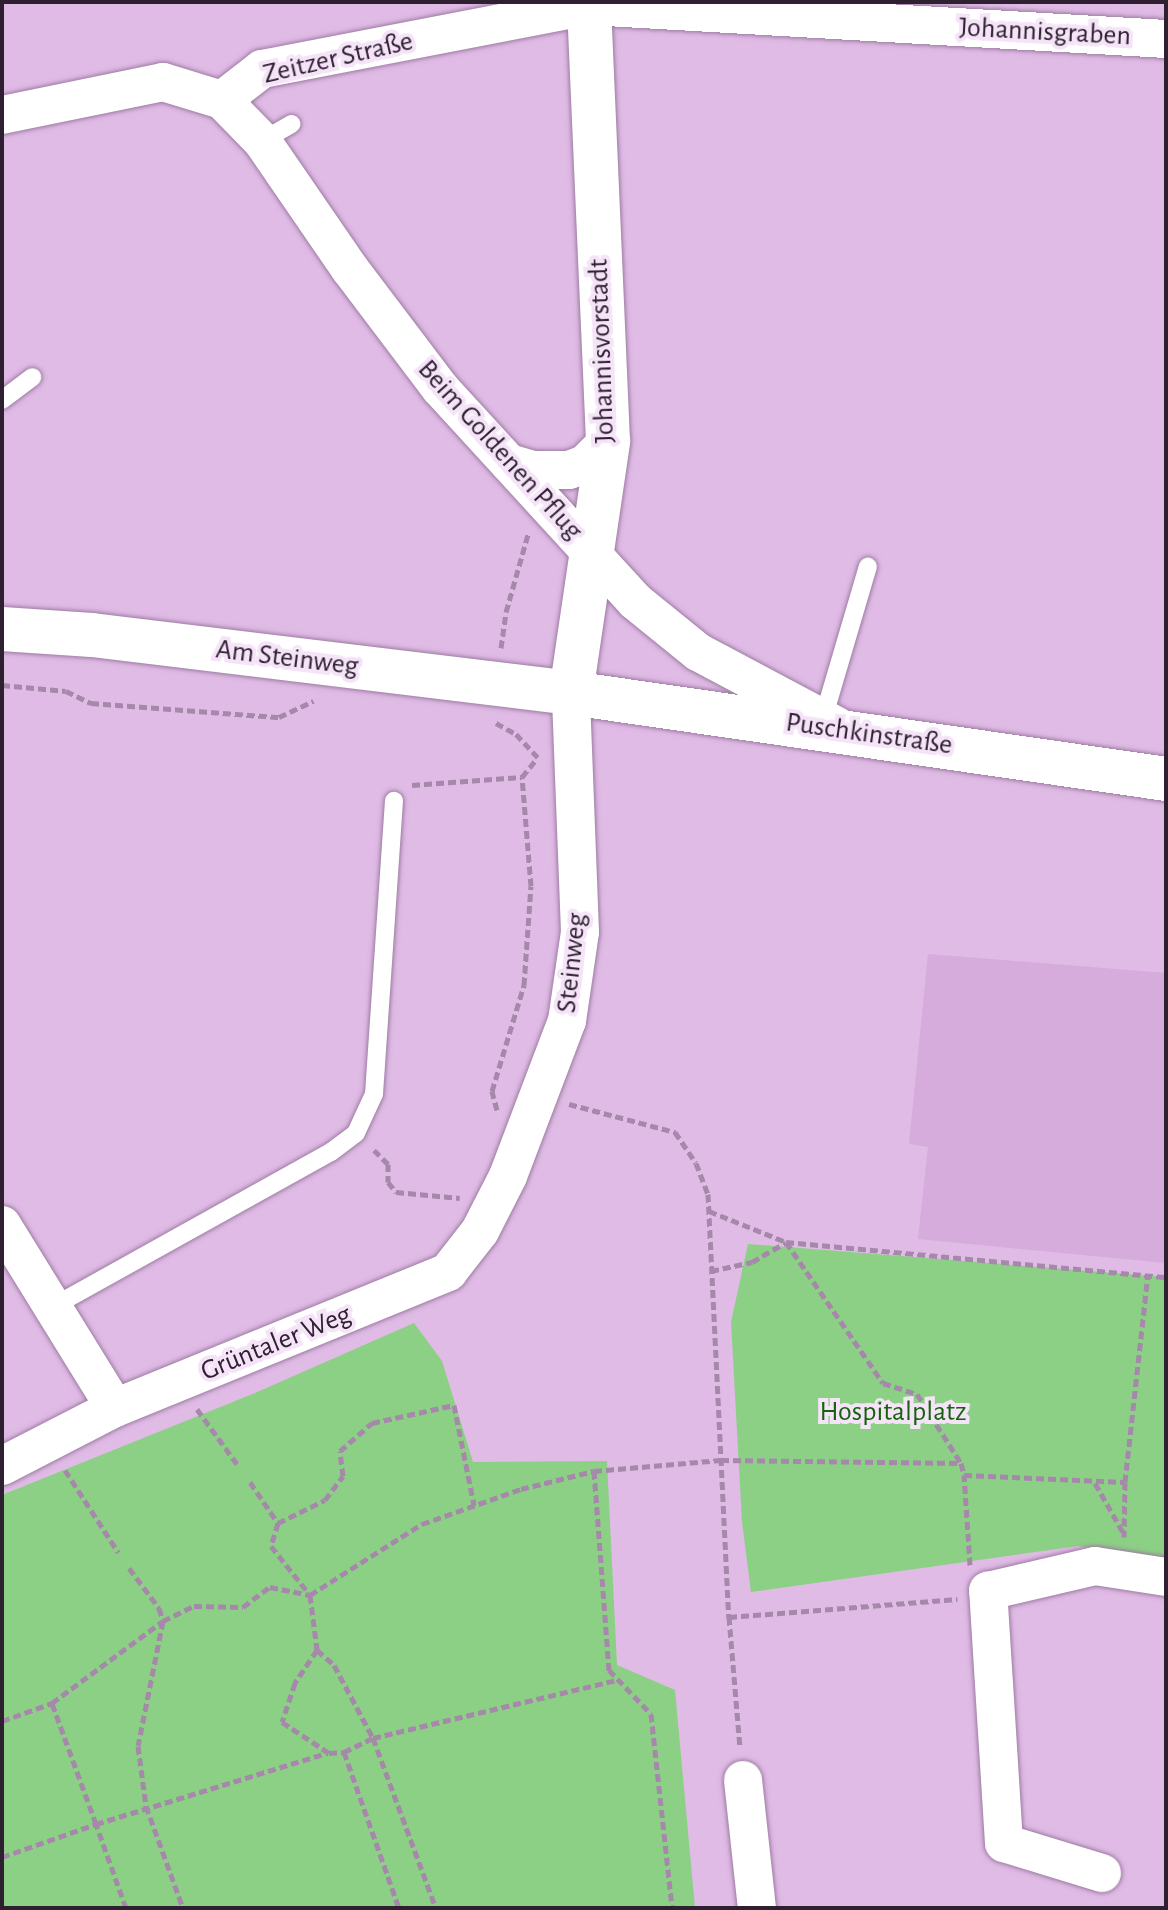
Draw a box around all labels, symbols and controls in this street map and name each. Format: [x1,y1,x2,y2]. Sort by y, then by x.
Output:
street label: Johannisgraben [958,11,1132,53]
street label: Zeitzer Straße [260,24,416,92]
street label: Johannisvorstadt [582,258,622,444]
street label: Beim Goldenen Pflug [410,353,590,547]
street label: Am Steinweg [214,633,360,683]
street label: Puschkinstraße [784,706,954,762]
street label: Steinweg [550,911,594,1015]
street label: Grüntaler Weg [196,1298,356,1388]
park label: Hospitalplatz [819,1395,967,1429]

